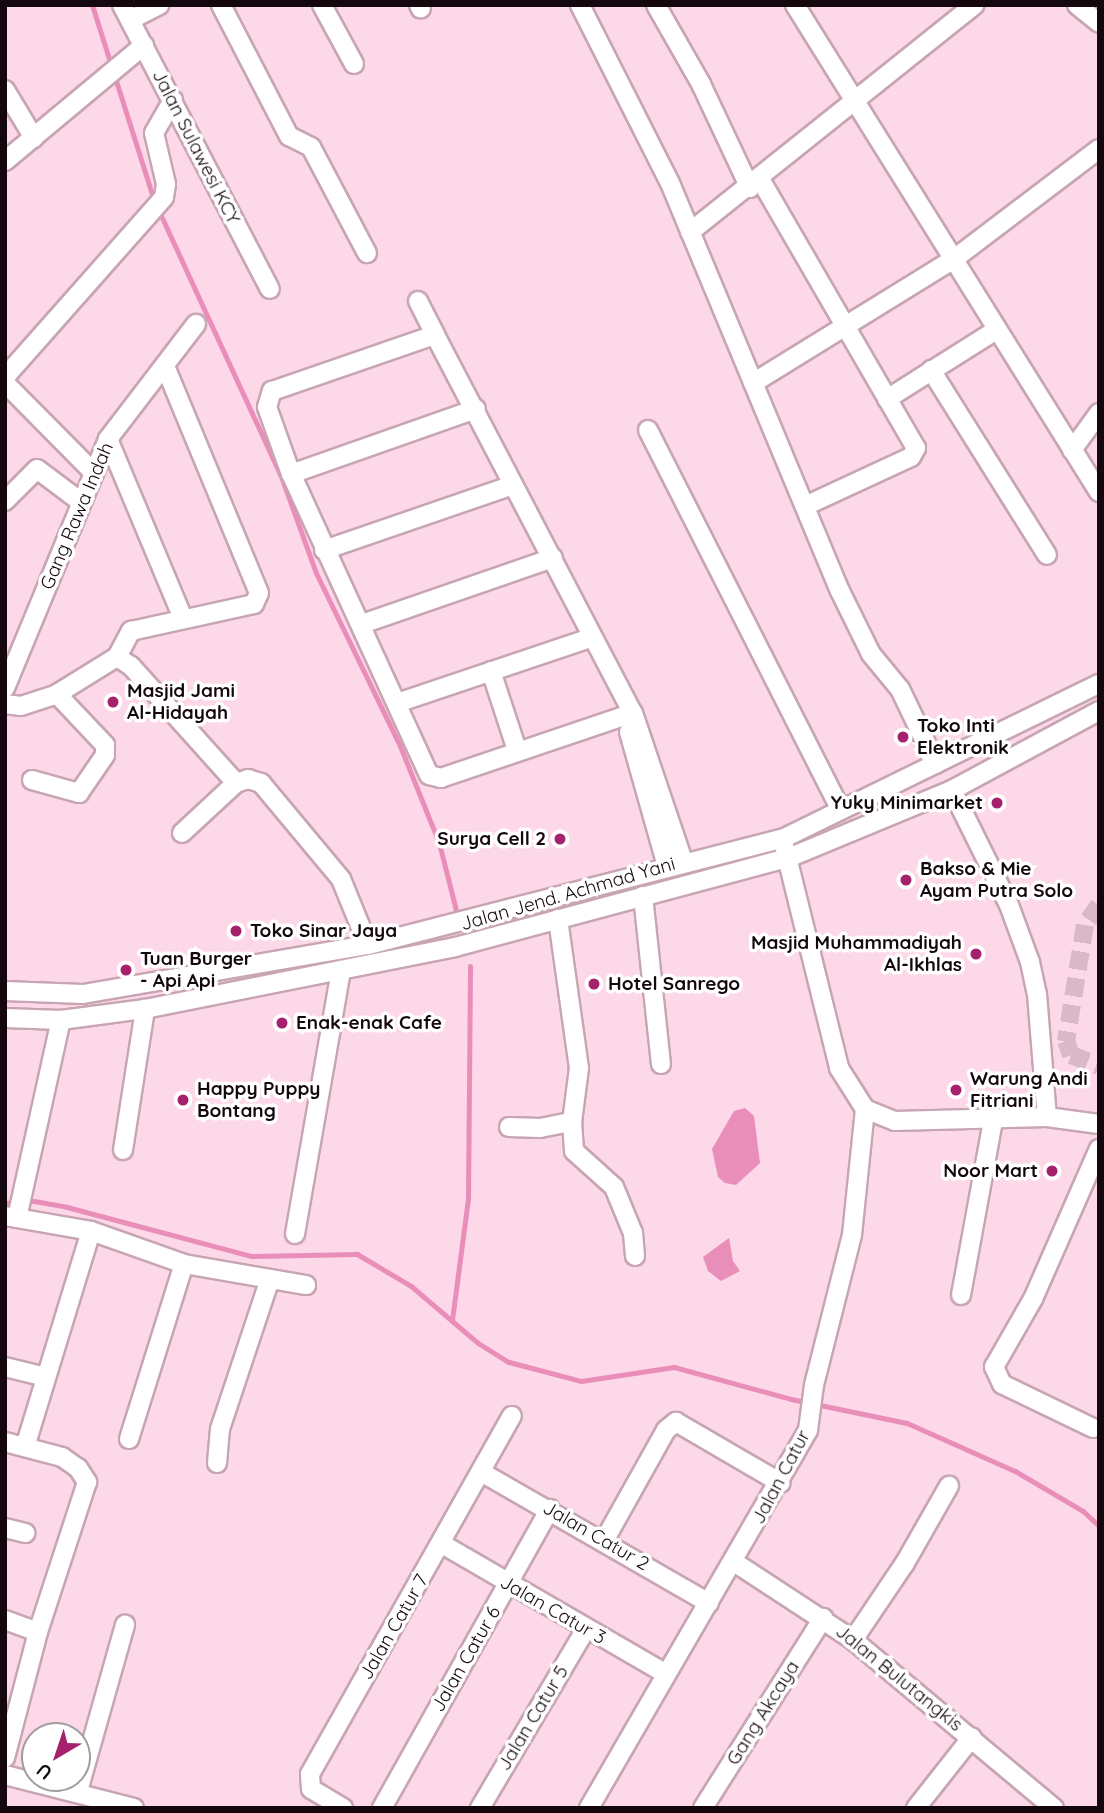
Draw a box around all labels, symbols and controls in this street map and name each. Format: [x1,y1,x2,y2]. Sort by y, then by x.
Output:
street label: Jalan Sulawesi KCY [147,66,245,228]
street label: Gang Rawa Indah [36,439,118,593]
place label: Masjid Jami Al-Hidayah [127,680,235,724]
marker: Masjid Jami Al-Hidayah [105,694,121,710]
place label: Toko Inti Elektronik [917,715,1009,759]
marker: Toko Inti Elektronik [895,729,911,745]
place label: Yuky Minimarket [831,792,983,814]
marker: Yuky Minimarket [989,795,1005,811]
place label: Surya Cell 2 [437,828,546,850]
marker: Surya Cell 2 [552,831,568,847]
street label: Jalan Jend. Achmad Yani [458,852,678,936]
place label: Bakso & Mie Ayam Putra Solo [920,858,1073,902]
marker: Bakso & Mie Ayam Putra Solo [898,872,914,888]
place label: Toko Sinar Jaya [250,920,397,942]
marker: Toko Sinar Jaya [228,923,244,939]
place label: Masjid Muhammadiyah Al-Ikhlas [751,932,962,976]
marker: Masjid Muhammadiyah Al-Ikhlas [968,946,984,962]
place label: Tuan Burger - Api Api [140,948,252,992]
marker: Tuan Burger - Api Api [118,962,134,978]
place label: Hotel Sanrego [608,973,740,995]
marker: Hotel Sanrego [586,976,602,992]
place label: Enak-enak Cafe [296,1012,442,1034]
marker: Enak-enak Cafe [274,1015,290,1031]
place label: Warung Andi Fitriani [970,1068,1088,1112]
place label: Happy Puppy Bontang [197,1078,320,1122]
marker: Warung Andi Fitriani [948,1082,964,1098]
marker: Happy Puppy Bontang [175,1092,191,1108]
place label: Noor Mart [943,1160,1038,1182]
marker: Noor Mart [1044,1163,1060,1179]
street label: Jalan Catur [747,1426,815,1528]
street label: Jalan Catur 2 [539,1496,653,1576]
street label: Jalan Catur 7 [355,1570,433,1684]
street label: Jalan Catur 3 [496,1571,610,1649]
street label: Jalan Catur 6 [427,1602,505,1716]
street label: Jalan Bulutangkis [831,1620,967,1736]
street label: Gang Akcaya [722,1657,804,1769]
street label: Jalan Catur 5 [493,1661,573,1775]
north arrow [21,1722,91,1792]
text: U [31,1758,57,1785]

